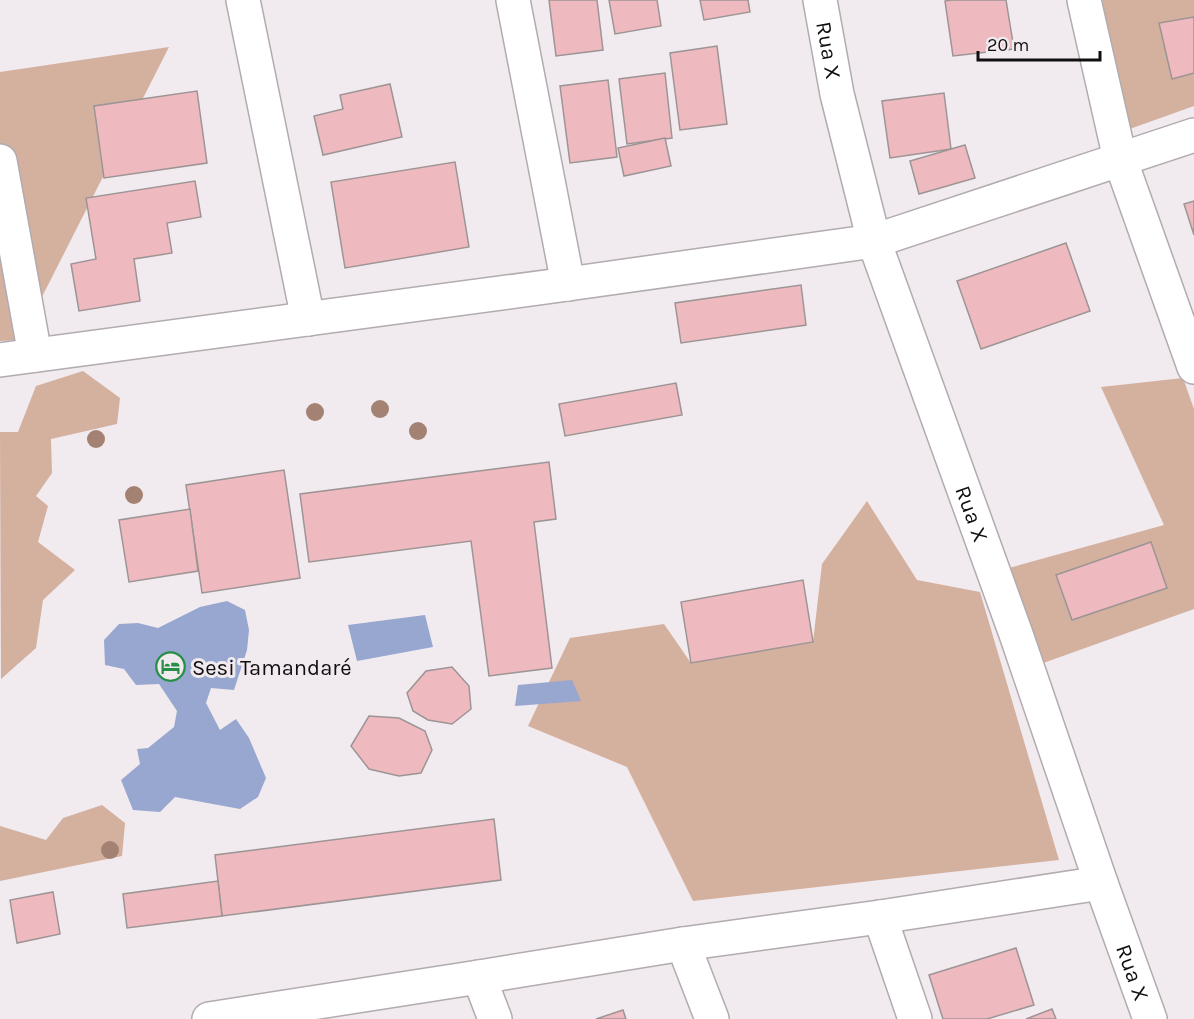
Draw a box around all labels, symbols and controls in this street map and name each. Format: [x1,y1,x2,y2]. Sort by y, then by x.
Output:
street label: Rua X [810,19,846,81]
scale bar [978,24,1100,62]
text: 20 m [987,34,1029,56]
street label: Rua X [949,482,994,546]
hotel icon: Sesi Tamandaré [155,651,187,683]
place label: Sesi Tamandaré [192,655,352,681]
street label: Rua X [1110,941,1154,1004]

